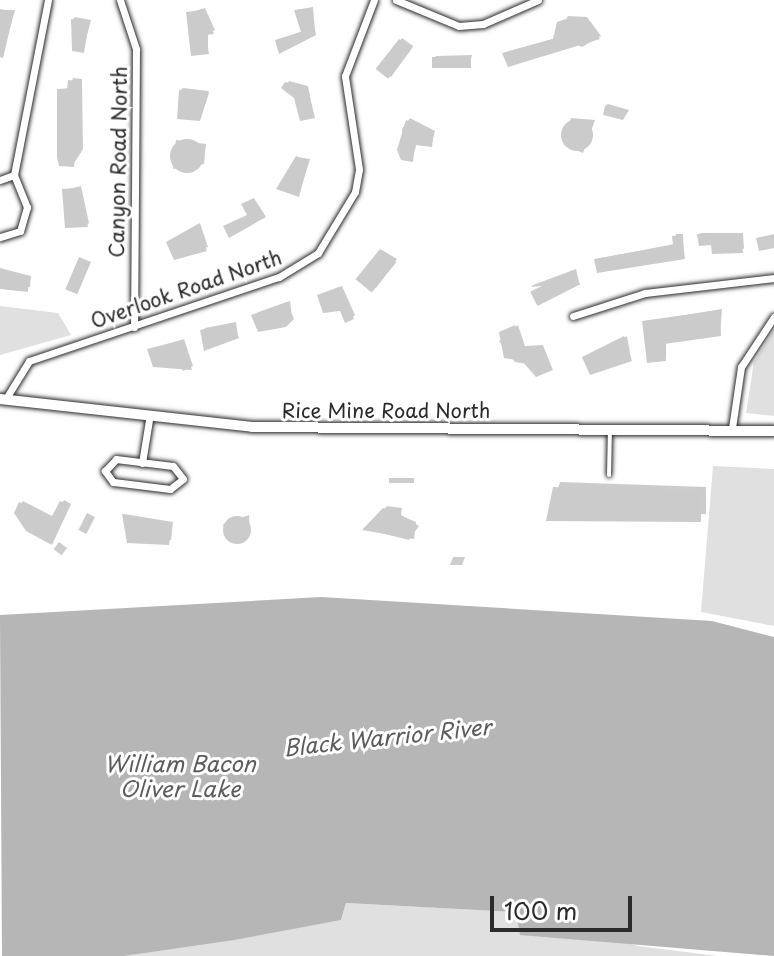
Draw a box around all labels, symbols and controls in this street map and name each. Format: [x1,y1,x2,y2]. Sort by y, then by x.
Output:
street label: Canyon Road North [104,66,132,258]
street label: Overlook Road North [87,245,285,333]
street label: Rice Mine Road North [280,398,492,422]
water label: Black Warrior River [281,712,493,760]
water label: William Bacon Oliver Lake [104,749,256,800]
scale bar [494,880,636,930]
text: 100 m [504,892,577,928]

